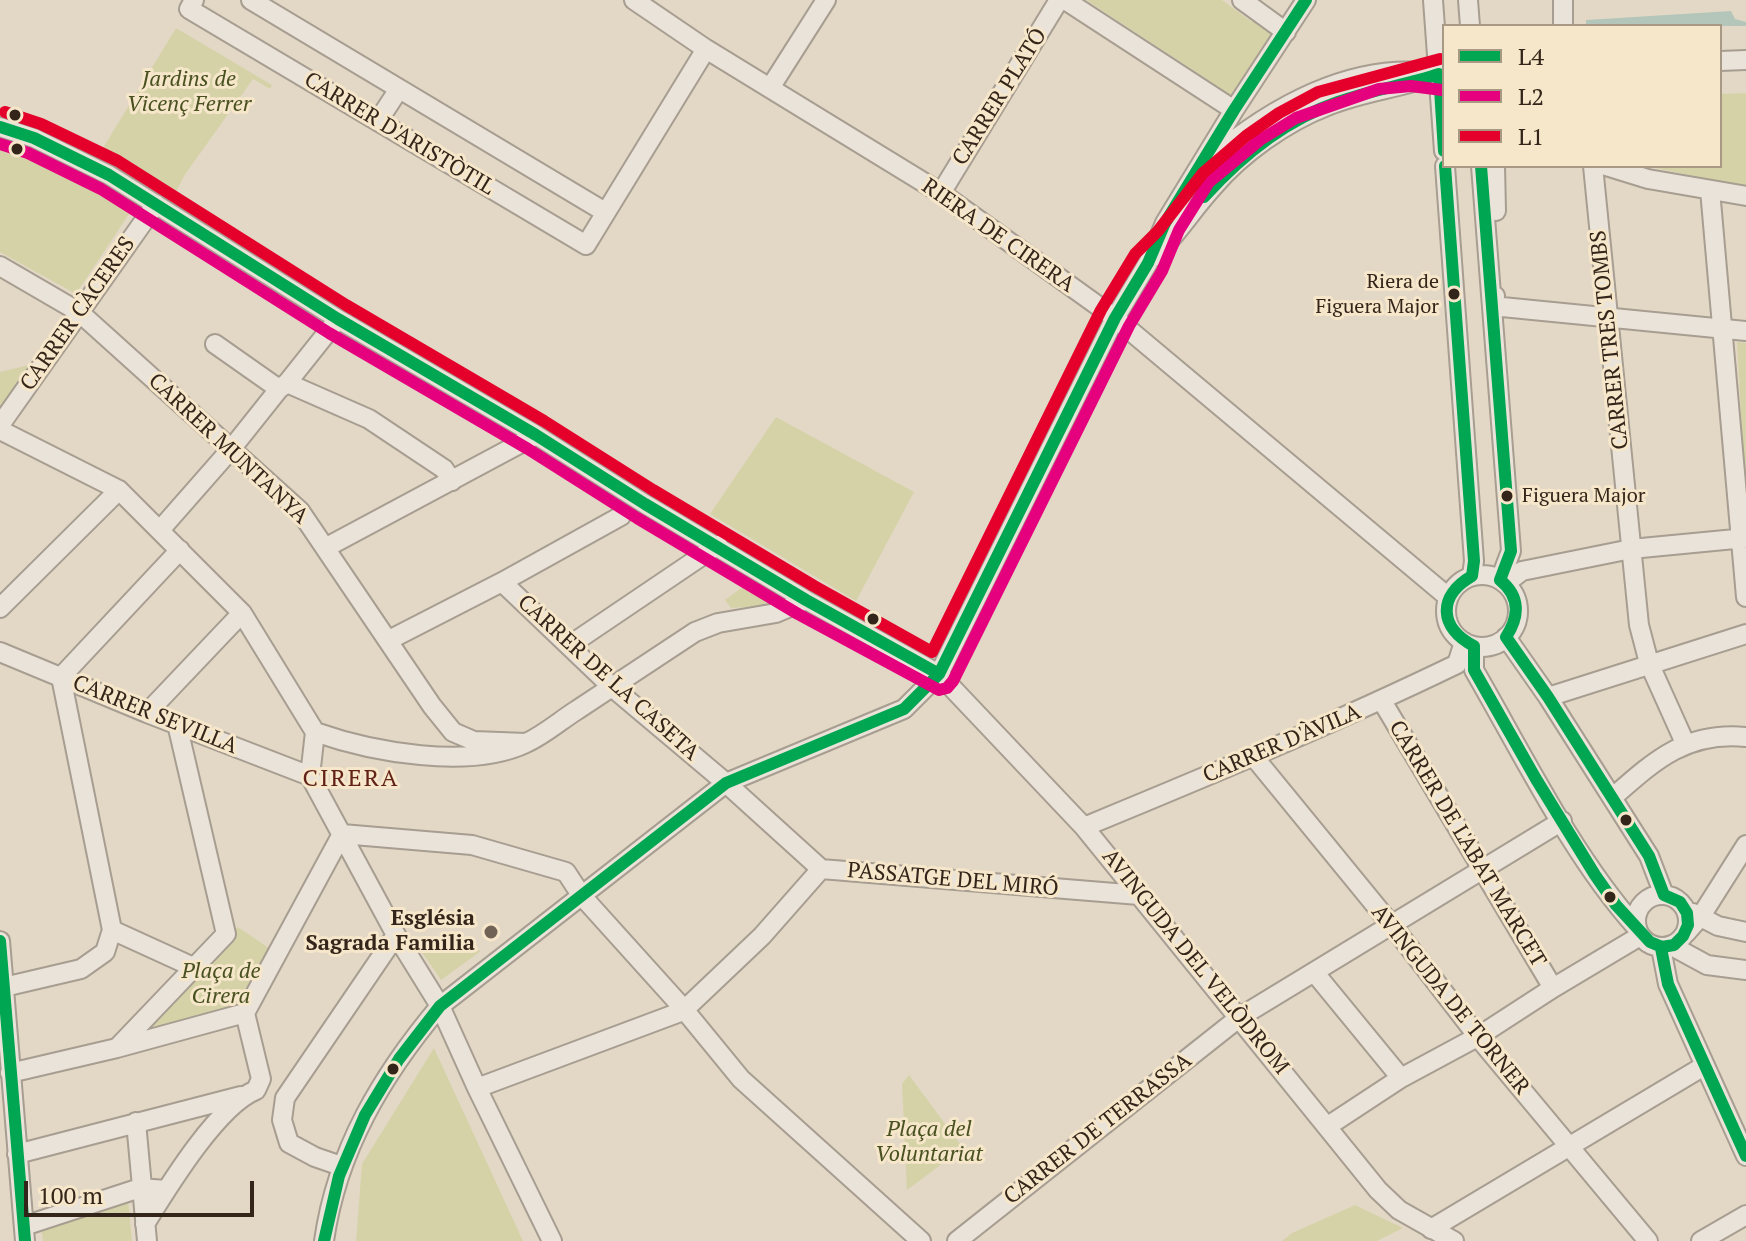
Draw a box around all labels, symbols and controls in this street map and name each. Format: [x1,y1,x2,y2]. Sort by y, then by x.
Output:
street label: CARRER PLATÓ [947,24,1053,170]
legend [1442,24,1722,168]
text: L4 [1518,40,1544,72]
park label: Jardins de Vicenç Ferrer [127,67,251,118]
street label: CARRER D'ARISTÒTIL [299,67,499,201]
text: L2 [1518,80,1544,112]
unlabelled marker [7,107,23,123]
text: L1 [1518,120,1544,152]
unlabelled marker [9,141,25,157]
street label: RIERA DE CIRERA [917,173,1079,299]
street label: CARRER TRES TOMBS [1585,229,1635,451]
street label: CARRER CÀCERES [15,232,141,396]
place label: Riera de Figuera Major [1315,270,1439,317]
marker: Riera de Figuera Major [1446,286,1462,302]
street label: CARRER MUNTANYA [143,368,313,530]
place label: Figuera Major [1522,484,1646,508]
marker: Figuera Major [1499,488,1515,504]
street label: CARRER DE LA CASETA [512,590,704,766]
unlabelled marker [865,611,881,627]
street label: CARRER SEVILLA [69,670,241,760]
street label: CARRER D'ÀVILA [1199,699,1365,789]
street label: CARRER DE L'ABAT MARCET [1383,716,1551,972]
district label: CIRERA [303,765,399,793]
unlabelled marker [1618,812,1634,828]
street label: AVINGUDA DEL VELÒDROM [1096,844,1294,1080]
street label: PASSATGE DEL MIRÓ [846,858,1060,902]
unlabelled marker [1602,889,1618,905]
street label: AVINGUDA DE TORNER [1365,900,1535,1100]
place label: Església Sagrada Familia [306,906,475,958]
marker: Església Sagrada Familia [482,923,500,941]
park label: Plaça de Cirera [181,959,261,1010]
street label: CARRER DE TERRASSA [999,1048,1197,1210]
unlabelled marker [385,1061,401,1077]
park label: Plaça del Voluntariat [875,1117,983,1168]
scale bar [28,1165,258,1215]
text: 100 m [38,1179,103,1211]

